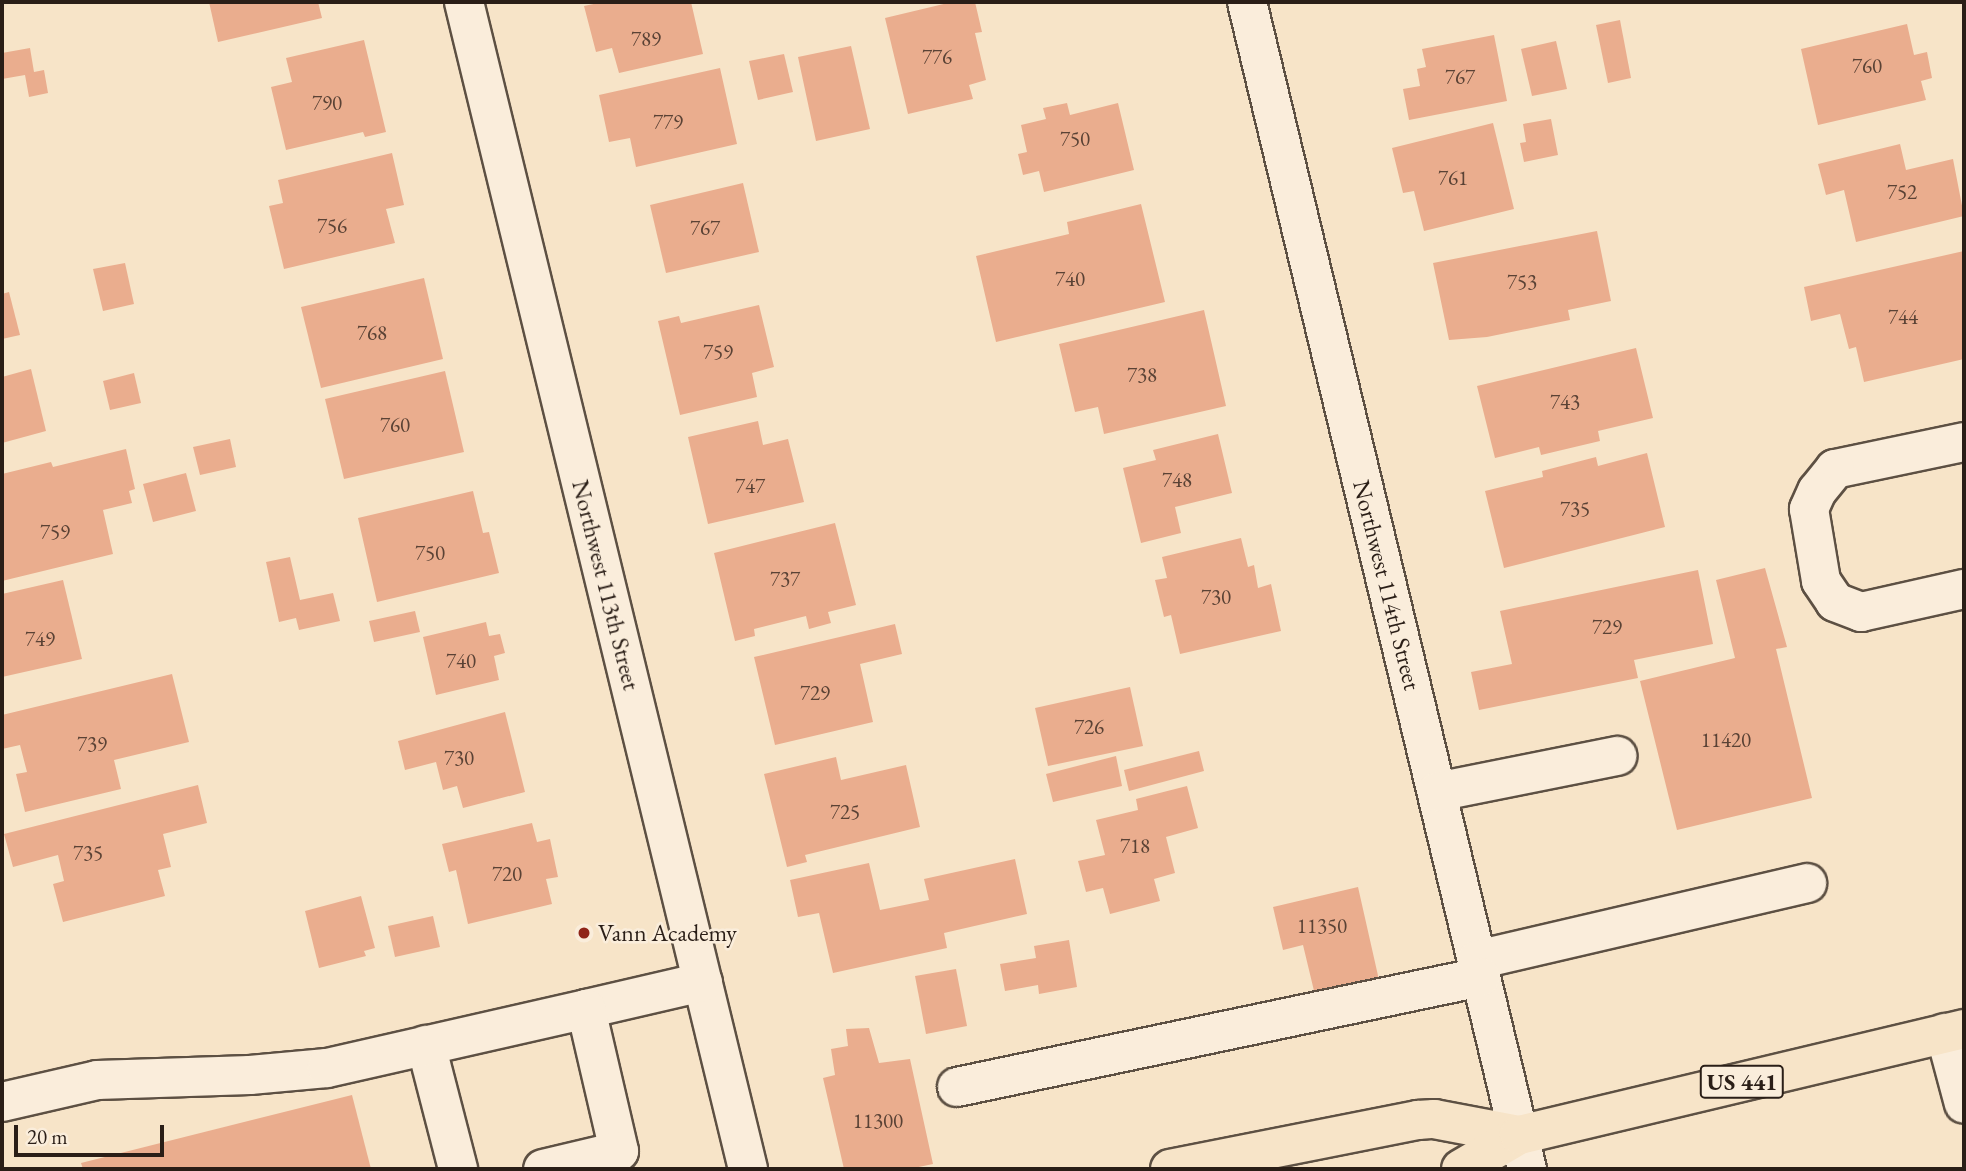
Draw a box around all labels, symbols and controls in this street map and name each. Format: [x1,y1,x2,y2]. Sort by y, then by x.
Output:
house number: 789 [631,26,661,52]
house number: 776 [922,44,952,70]
house number: 760 [1852,53,1882,79]
house number: 767 [1445,64,1475,90]
house number: 790 [312,90,342,116]
house number: 779 [653,109,683,135]
house number: 750 [1060,126,1090,152]
house number: 761 [1438,165,1468,191]
house number: 752 [1887,179,1917,205]
house number: 756 [317,213,347,239]
house number: 767 [690,215,720,241]
house number: 740 [1055,266,1085,292]
house number: 753 [1507,269,1537,295]
house number: 744 [1888,304,1918,330]
house number: 768 [357,320,387,346]
house number: 759 [703,339,733,365]
house number: 738 [1127,362,1157,388]
house number: 743 [1550,389,1580,415]
house number: 760 [380,412,410,438]
house number: 748 [1162,467,1192,493]
house number: 747 [735,473,765,499]
street label: Northwest 113th Street [566,477,646,693]
street label: Northwest 114th Street [1347,477,1427,693]
house number: 735 [1560,496,1590,522]
house number: 759 [40,519,70,545]
house number: 750 [415,540,445,566]
house number: 737 [770,566,800,592]
house number: 730 [1201,584,1231,610]
house number: 729 [1592,614,1622,640]
house number: 749 [25,626,55,652]
house number: 740 [446,648,476,674]
house number: 729 [800,680,830,706]
house number: 726 [1074,714,1104,740]
house number: 11420 [1701,727,1751,753]
house number: 739 [77,731,107,757]
house number: 730 [444,745,474,771]
house number: 725 [830,799,860,825]
house number: 718 [1120,833,1150,859]
house number: 735 [73,840,103,866]
house number: 720 [492,861,522,887]
house number: 11350 [1297,913,1347,939]
place label: Vann Academy [598,919,737,947]
marker: Vann Academy [576,925,592,941]
road number: US 441 [1698,1063,1786,1102]
house number: 11300 [853,1108,903,1134]
scale bar [18,1112,168,1156]
text: 20 m [27,1123,68,1150]

